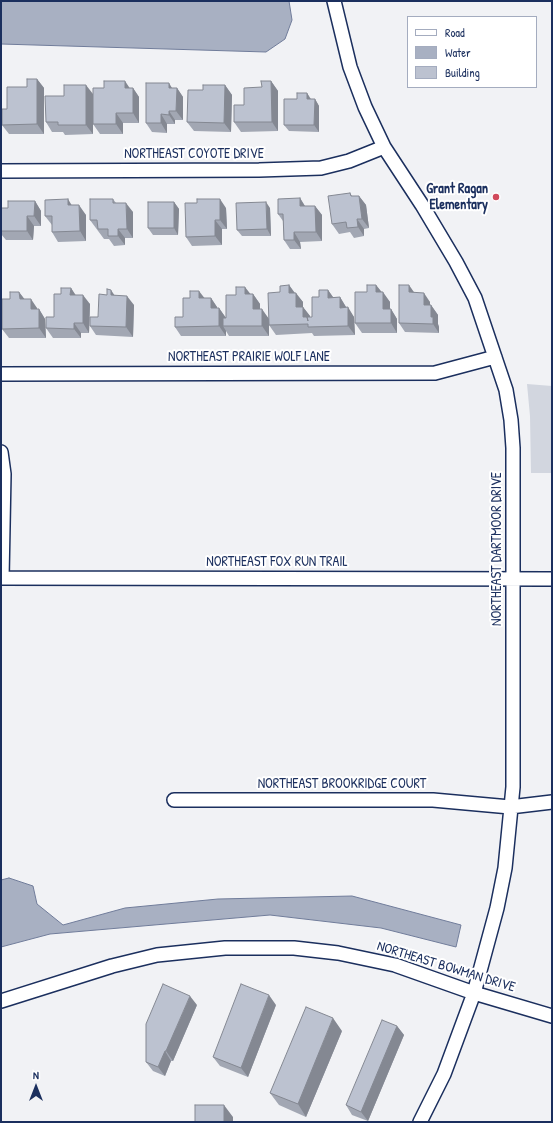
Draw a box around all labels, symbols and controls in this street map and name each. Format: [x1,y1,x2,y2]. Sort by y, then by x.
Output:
legend [407,16,537,88]
text: Road [445,24,465,41]
text: Water [445,44,471,61]
text: Building [445,64,480,81]
street label: NORTHEAST COYOTE DRIVE [124,146,264,162]
place label: Grant Ragan Elementary [426,181,488,214]
marker: Grant Ragan Elementary [491,192,501,202]
street label: NORTHEAST PRAIRIE WOLF LANE [168,349,330,365]
street label: NORTHEAST DARTMOOR DRIVE [489,472,505,626]
street label: NORTHEAST FOX RUN TRAIL [206,554,348,570]
street label: NORTHEAST BROOKRIDGE COURT [258,776,426,792]
street label: NORTHEAST BOWMAN DRIVE [375,938,517,996]
north arrow [16,1067,56,1107]
text: N [33,1068,39,1082]

